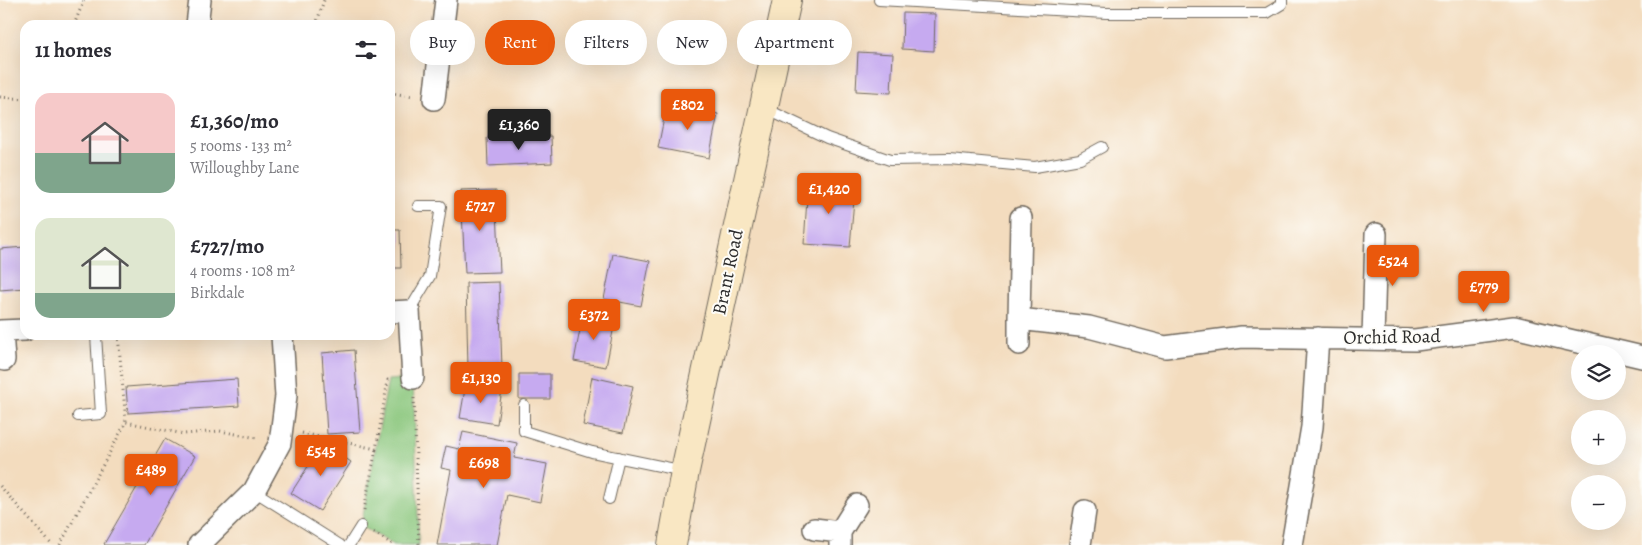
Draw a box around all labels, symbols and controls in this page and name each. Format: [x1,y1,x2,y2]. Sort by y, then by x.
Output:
chip: Buy [410,20,475,65]
chip: Rent [485,20,555,65]
chip: Filters [565,20,647,65]
chip: New [657,20,727,65]
chip: Apartment [737,20,852,65]
text: 11 homes [35,36,112,64]
icon: filters [352,36,380,64]
pin: £802 [658,88,718,131]
text: £802 [672,94,704,116]
text: £1,360/mo [190,107,279,135]
pin: £1,360 [478,108,560,151]
icon: home [75,113,135,173]
text: £1,360 [499,114,539,136]
text: 5 rooms · 133 m² [190,135,292,157]
text: Willoughby Lane [190,157,299,179]
pin: £1,420 [788,172,870,215]
text: £1,420 [808,178,850,200]
pin: £727 [450,190,510,232]
text: £727 [465,195,495,217]
street label: Brant Road [706,226,750,317]
text: £727/mo [190,232,264,260]
icon: home [75,238,135,298]
pin: £524 [1363,244,1423,287]
text: £524 [1378,250,1408,272]
text: 4 rooms · 108 m² [190,260,295,282]
pin: £779 [1454,270,1514,313]
text: £779 [1469,276,1499,298]
text: Birkdale [190,282,245,304]
pin: £372 [564,298,624,341]
text: £372 [579,304,609,326]
street label: Orchid Road [1343,323,1442,351]
map controls [1571,345,1626,530]
button: layers [1571,345,1626,400]
pin: £1,130 [440,362,522,404]
text: £1,130 [462,367,501,389]
button: + [1571,410,1626,465]
pin: £545 [291,434,351,477]
text: £545 [306,440,336,462]
pin: £698 [454,446,514,489]
text: £698 [469,452,499,474]
pin: £489 [121,454,181,496]
text: £489 [136,459,166,481]
button: − [1571,475,1626,530]

